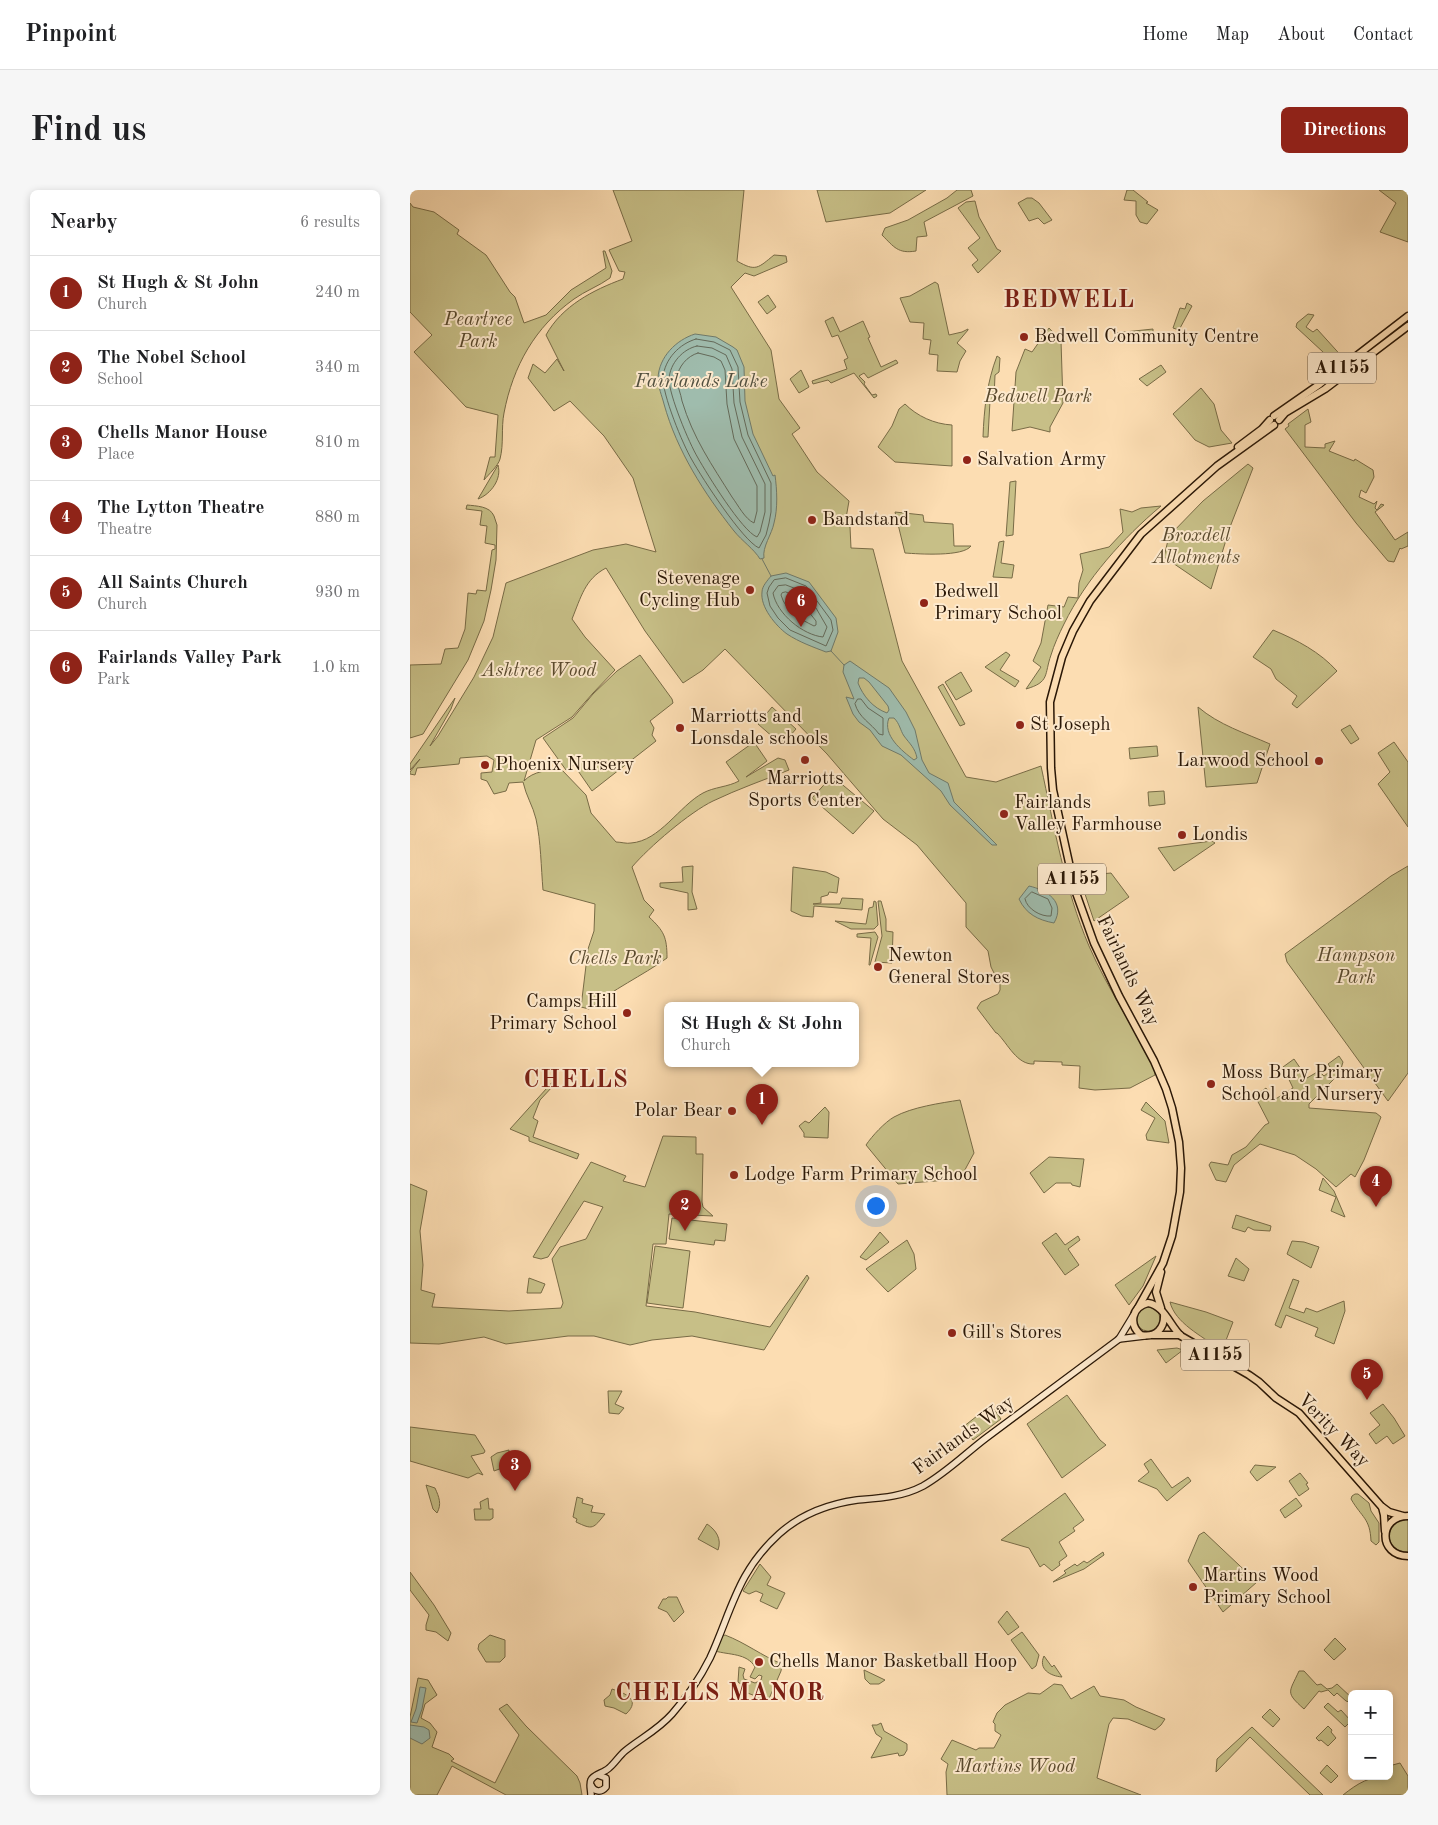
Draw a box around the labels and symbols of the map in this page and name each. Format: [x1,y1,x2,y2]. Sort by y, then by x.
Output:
district label: BEDWELL [1003,289,1135,313]
park label: Peartree Park [443,311,512,352]
place label: Bedwell Community Centre [1034,328,1259,347]
marker: Bedwell Community Centre [1018,331,1030,343]
road number: A1155 [1308,352,1376,384]
water label: Fairlands Lake [633,372,768,392]
park label: Bedwell Park [983,388,1092,407]
place label: Salvation Army [977,451,1106,470]
marker: Salvation Army [961,454,973,466]
place label: Bandstand [822,511,909,530]
marker: Bandstand [806,514,818,526]
park label: Broxdell Allotments [1151,527,1240,568]
place label: Stevenage Cycling Hub [639,570,740,611]
place label: Bedwell Primary School [934,583,1062,624]
marker: Stevenage Cycling Hub [744,584,756,596]
pin: 6 [785,586,817,627]
marker: Bedwell Primary School [918,597,930,609]
park label: Ashtree Wood [481,662,597,681]
place label: Marriotts and Lonsdale schools [690,708,828,749]
place label: St Joseph [1030,716,1111,735]
marker: St Joseph [1014,719,1026,731]
marker: Marriotts and Lonsdale schools [674,722,686,734]
place label: Larwood School [1177,752,1309,771]
marker: Marriotts Sports Center [799,754,811,766]
marker: Larwood School [1313,755,1325,767]
place label: Phoenix Nursery [495,756,634,775]
marker: Phoenix Nursery [479,759,491,771]
place label: Marriotts Sports Center [748,770,862,811]
place label: Fairlands Valley Farmhouse [1014,794,1162,835]
marker: Fairlands Valley Farmhouse [998,808,1010,820]
place label: Londis [1192,826,1248,845]
marker: Londis [1176,829,1188,841]
road number: A1155 [1038,864,1106,894]
street label: Fairlands Way [1092,913,1162,1029]
place label: Newton General Stores [888,947,1010,988]
park label: Hampson Park [1316,947,1395,988]
park label: Chells Park [568,950,662,969]
marker: Newton General Stores [872,961,884,973]
place label: Camps Hill Primary School [489,993,617,1034]
marker: Camps Hill Primary School [621,1007,633,1019]
place label: Moss Bury Primary School and Nursery [1221,1064,1383,1105]
district label: CHELLS [523,1069,629,1093]
marker: Moss Bury Primary School and Nursery [1205,1078,1217,1090]
pin: 1 [746,1084,778,1125]
place label: Polar Bear [634,1102,722,1121]
marker: Polar Bear [726,1105,738,1117]
place label: Lodge Farm Primary School [744,1166,977,1185]
pin: 4 [1360,1166,1392,1207]
marker: Lodge Farm Primary School [728,1169,740,1181]
pin: 2 [669,1190,701,1231]
your location [863,1193,889,1219]
place label: Gill's Stores [962,1324,1062,1343]
marker: Gill's Stores [946,1327,958,1339]
road number: A1155 [1181,1340,1249,1370]
pin: 5 [1351,1359,1383,1400]
street label: Verity Way [1293,1390,1373,1472]
street label: Fairlands Way [910,1393,1018,1479]
pin: 3 [499,1450,531,1491]
place label: Martins Wood Primary School [1203,1567,1331,1608]
marker: Martins Wood Primary School [1187,1581,1199,1593]
place label: Chells Manor Basketball Hoop [769,1653,1017,1672]
marker: Chells Manor Basketball Hoop [753,1656,765,1668]
district label: CHELLS MANOR [615,1682,825,1706]
park label: Martins Wood [954,1758,1076,1777]

